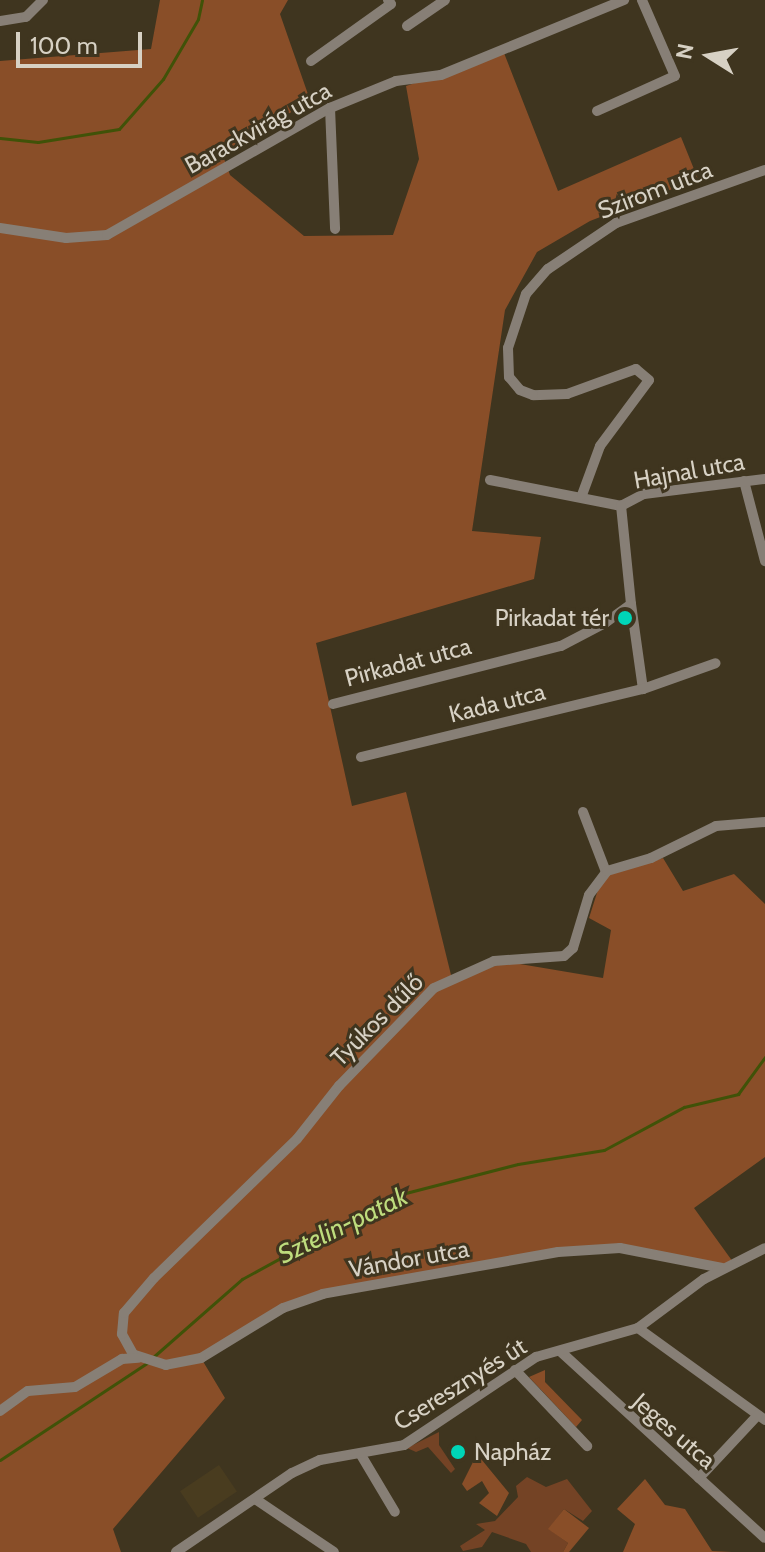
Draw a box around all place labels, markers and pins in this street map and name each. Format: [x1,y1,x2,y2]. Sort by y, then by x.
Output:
place label: Pirkadat tér [495,604,609,632]
marker: Pirkadat tér [616,609,634,627]
place label: Napház [474,1438,551,1466]
marker: Napház [449,1443,467,1461]

